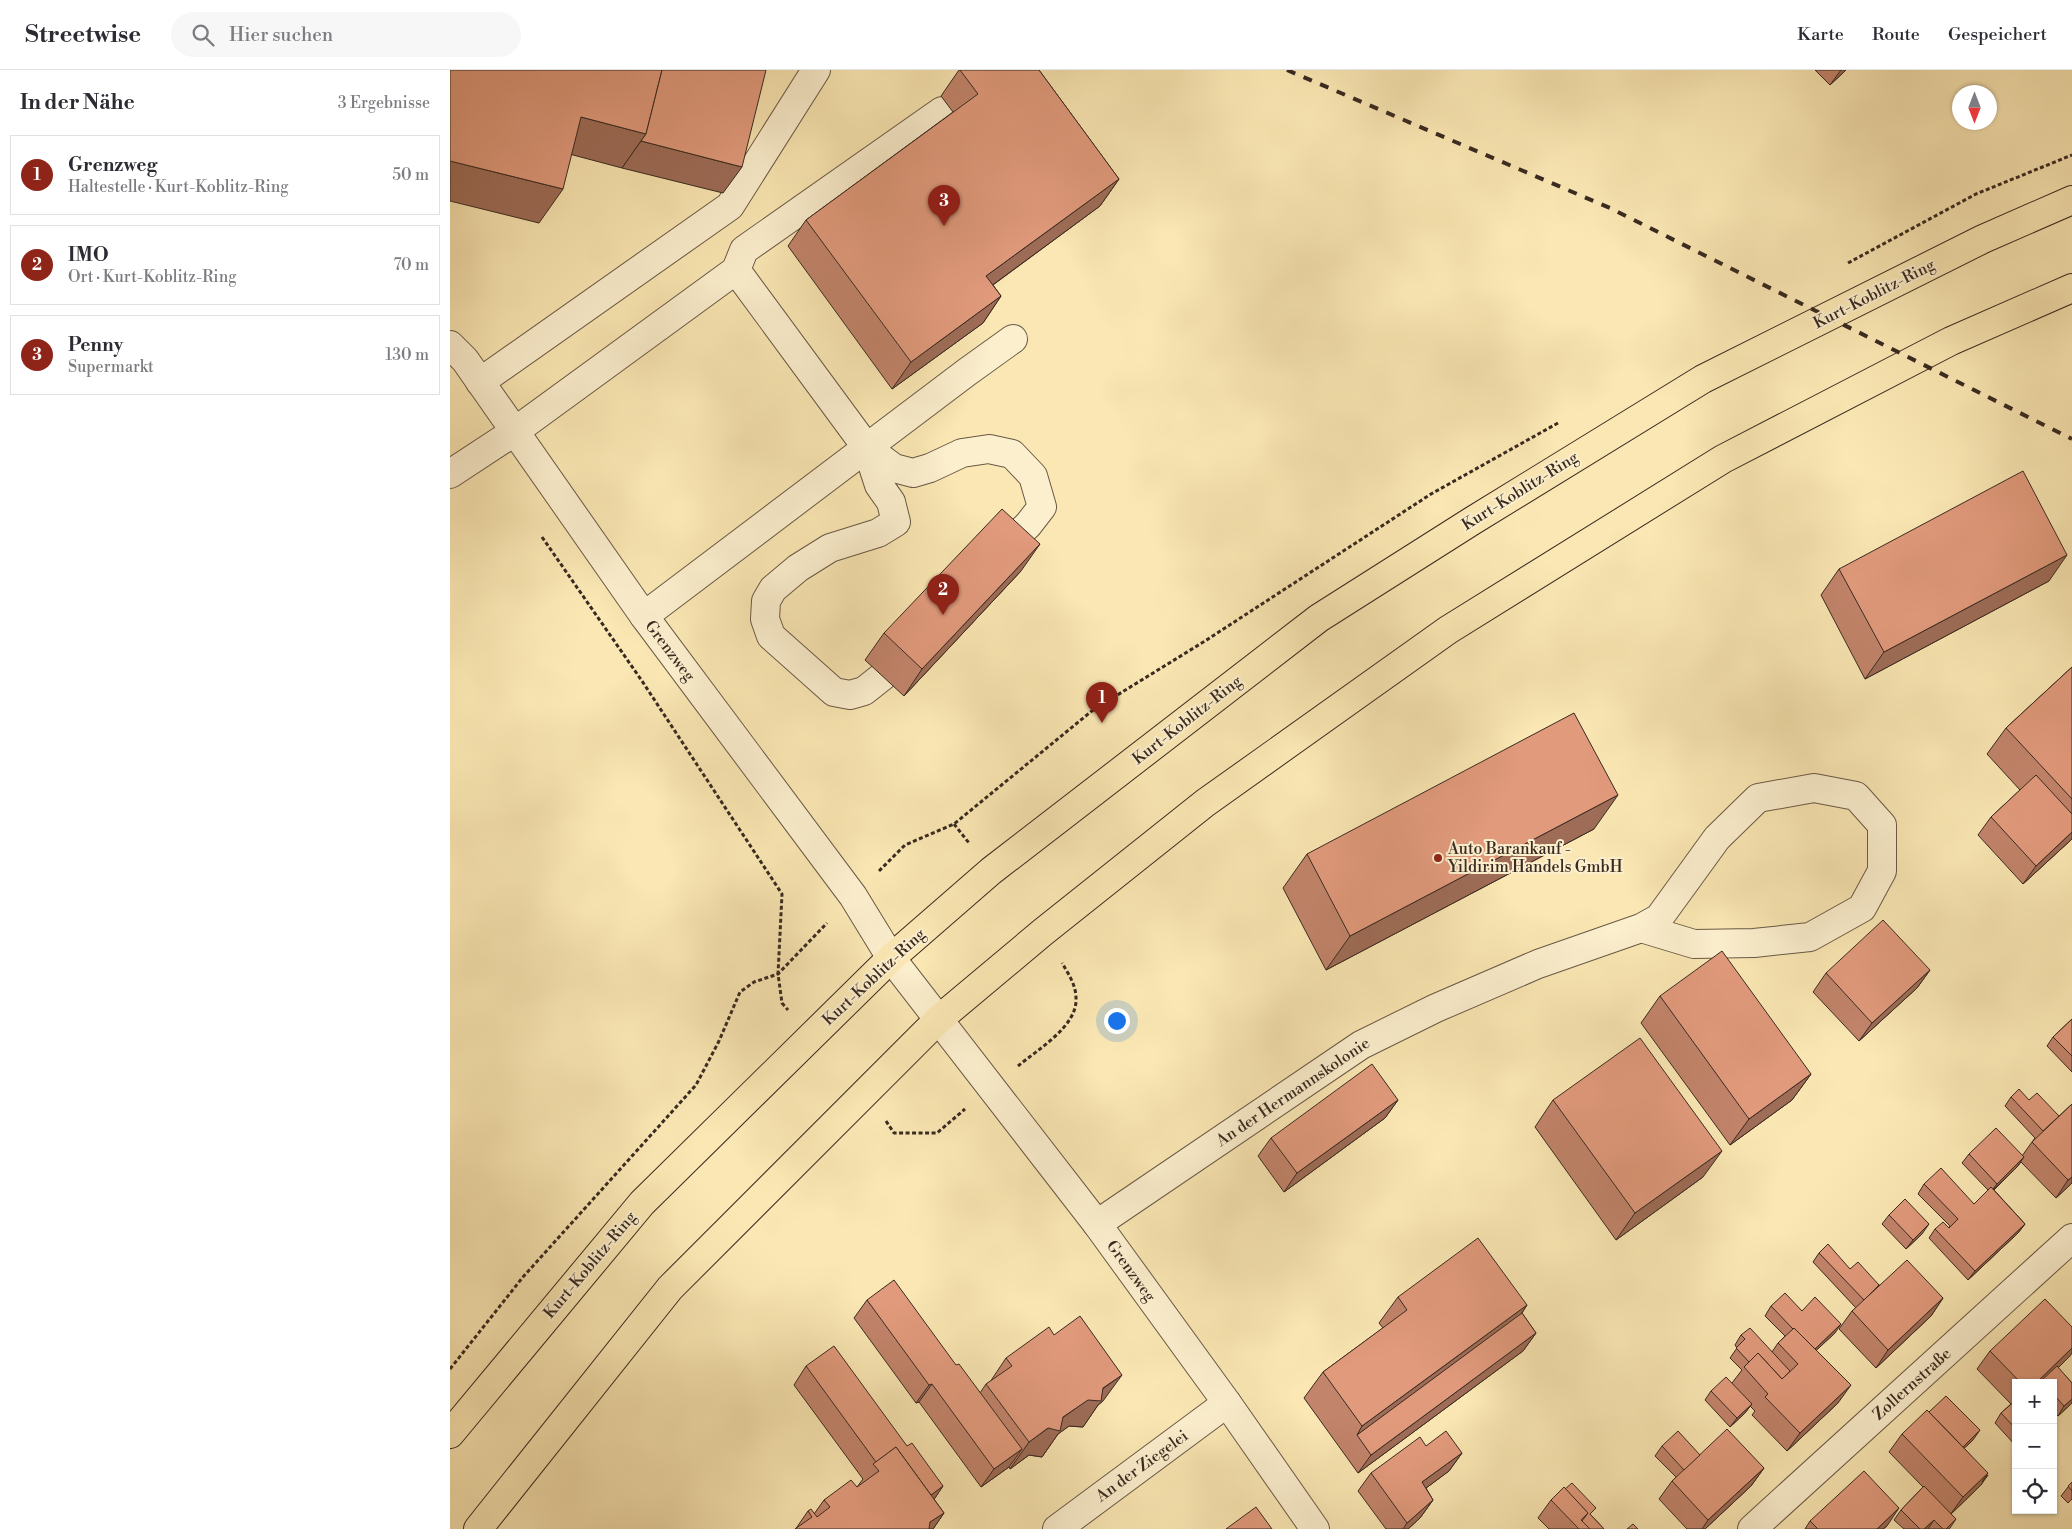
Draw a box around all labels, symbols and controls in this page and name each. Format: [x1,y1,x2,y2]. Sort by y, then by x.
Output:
search box [171,12,521,57]
text: Streetwise [25,20,141,50]
icon: search [189,21,217,49]
text: Hier suchen [229,23,333,47]
text: Karte [1797,23,1844,46]
text: Route [1872,23,1920,46]
text: Gespeichert [1948,23,2047,46]
north arrow [1952,85,1997,130]
text: In der Nähe [20,90,135,116]
text: 3 Ergebnisse [338,93,430,113]
text: Grenzweg [68,153,157,177]
text: 1 [33,165,41,185]
text: 50 m [392,165,429,185]
text: Haltestelle · Kurt-Koblitz-Ring [68,177,289,197]
pin: 3 [928,185,960,226]
text: IMO [68,243,109,267]
street label: Kurt-Koblitz-Ring [1810,254,1939,333]
text: 2 [32,255,42,275]
text: 70 m [393,255,429,275]
text: Ort · Kurt-Koblitz-Ring [68,267,236,287]
text: Penny [68,333,123,357]
text: 3 [32,345,42,365]
text: 130 m [385,345,429,365]
text: Supermarkt [68,357,154,377]
street label: Kurt-Koblitz-Ring [1458,447,1583,535]
pin: 2 [927,574,959,615]
street label: Grenzweg [641,617,700,686]
street label: Kurt-Koblitz-Ring [1128,671,1246,769]
pin: 1 [1086,682,1118,723]
place label: Auto Barankauf - Yildirim Handels GmbH [1447,839,1623,877]
marker: Auto Barankauf - Yildirim Handels GmbH [1432,852,1444,864]
street label: Kurt-Koblitz-Ring [818,924,930,1030]
your location [1104,1008,1130,1034]
street label: An der Hermannskolonie [1211,1033,1374,1152]
street label: Kurt-Koblitz-Ring [539,1207,641,1323]
street label: Grenzweg [1102,1236,1160,1306]
street label: Zollernstraße [1869,1344,1955,1424]
map controls [2012,1379,2057,1514]
button: + [2012,1379,2057,1424]
button: − [2012,1424,2057,1469]
street label: An der Ziegelei [1091,1426,1192,1507]
button: locate [2012,1469,2057,1514]

